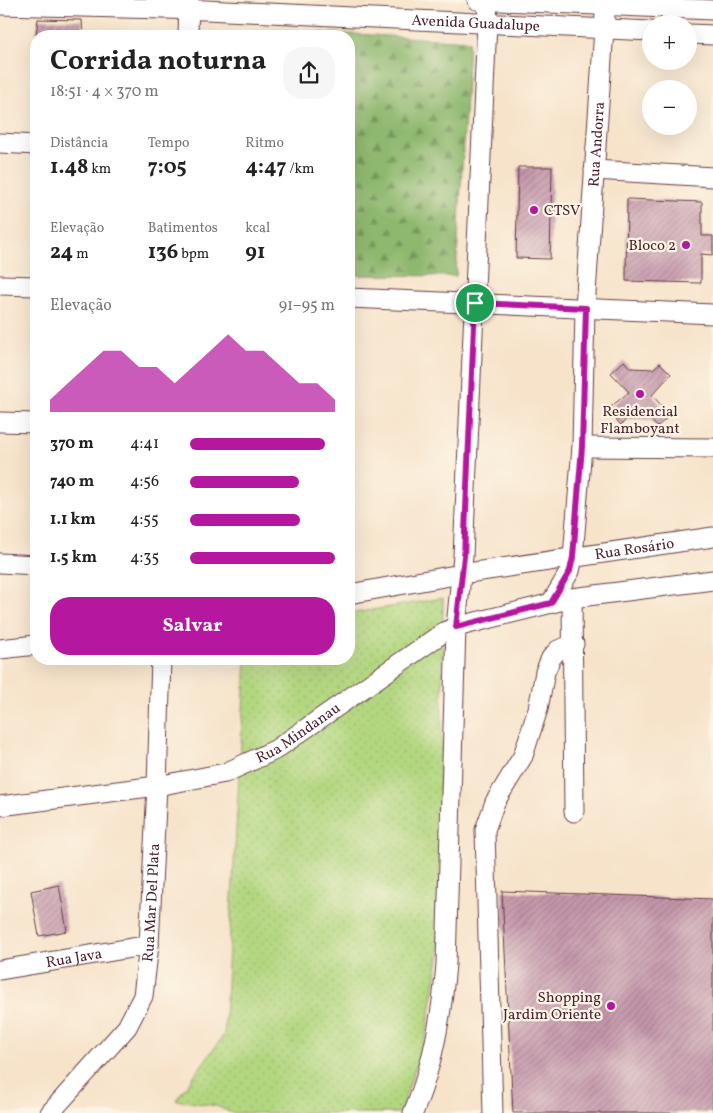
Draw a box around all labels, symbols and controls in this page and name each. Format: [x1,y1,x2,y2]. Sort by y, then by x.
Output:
street label: Avenida Guadalupe [411,11,540,38]
map controls [642,15,697,135]
button: + [642,15,697,70]
text: Corrida noturna [50,42,267,81]
button: share [283,47,335,99]
button: − [642,80,697,135]
text: 18:51 · 4 × 370 m [50,81,159,103]
street label: Rua Andorra [584,101,611,188]
text: Distância [50,134,108,153]
text: Tempo [148,134,189,153]
text: Ritmo [245,134,284,153]
text: 1.48 [50,153,88,182]
text: 7:05 [148,153,187,182]
text: 4:47 [245,153,287,182]
text: km [88,160,111,179]
text: /km [287,160,315,179]
place label: CTSV [544,201,580,222]
marker: CTSV [528,204,540,216]
text: Elevação [50,219,104,238]
text: Batimentos [148,219,218,238]
text: kcal [245,219,270,238]
place label: Bloco 2 [628,236,676,257]
text: 24 [50,238,73,267]
text: 136 [148,238,178,267]
text: 91 [245,238,265,267]
marker: Bloco 2 [680,239,692,251]
text: m [73,245,89,264]
text: bpm [178,245,209,264]
pin [454,282,496,324]
icon: arrive [461,289,489,317]
text: Elevação [50,295,112,317]
text: 91–95 m [279,295,335,317]
marker: Residencial Flamboyant [634,388,646,400]
place label: Residencial Flamboyant [600,402,680,440]
text: 370 m [50,433,94,455]
text: 4:41 [130,433,159,455]
text: 740 m [50,471,94,493]
text: 4:56 [130,471,159,493]
text: 1.1 km [50,509,96,531]
text: 4:55 [130,509,159,531]
street label: Rua Rosário [594,534,676,566]
text: 1.5 km [50,547,97,569]
text: 4:35 [130,547,159,569]
button: Salvar [50,597,335,655]
street label: Rua Mindanau [253,698,345,769]
street label: Rua Mar Del Plata [138,843,166,963]
street label: Rua Java [45,944,104,974]
place label: Shopping Jardim Oriente [503,988,601,1026]
marker: Shopping Jardim Oriente [605,1000,617,1012]

